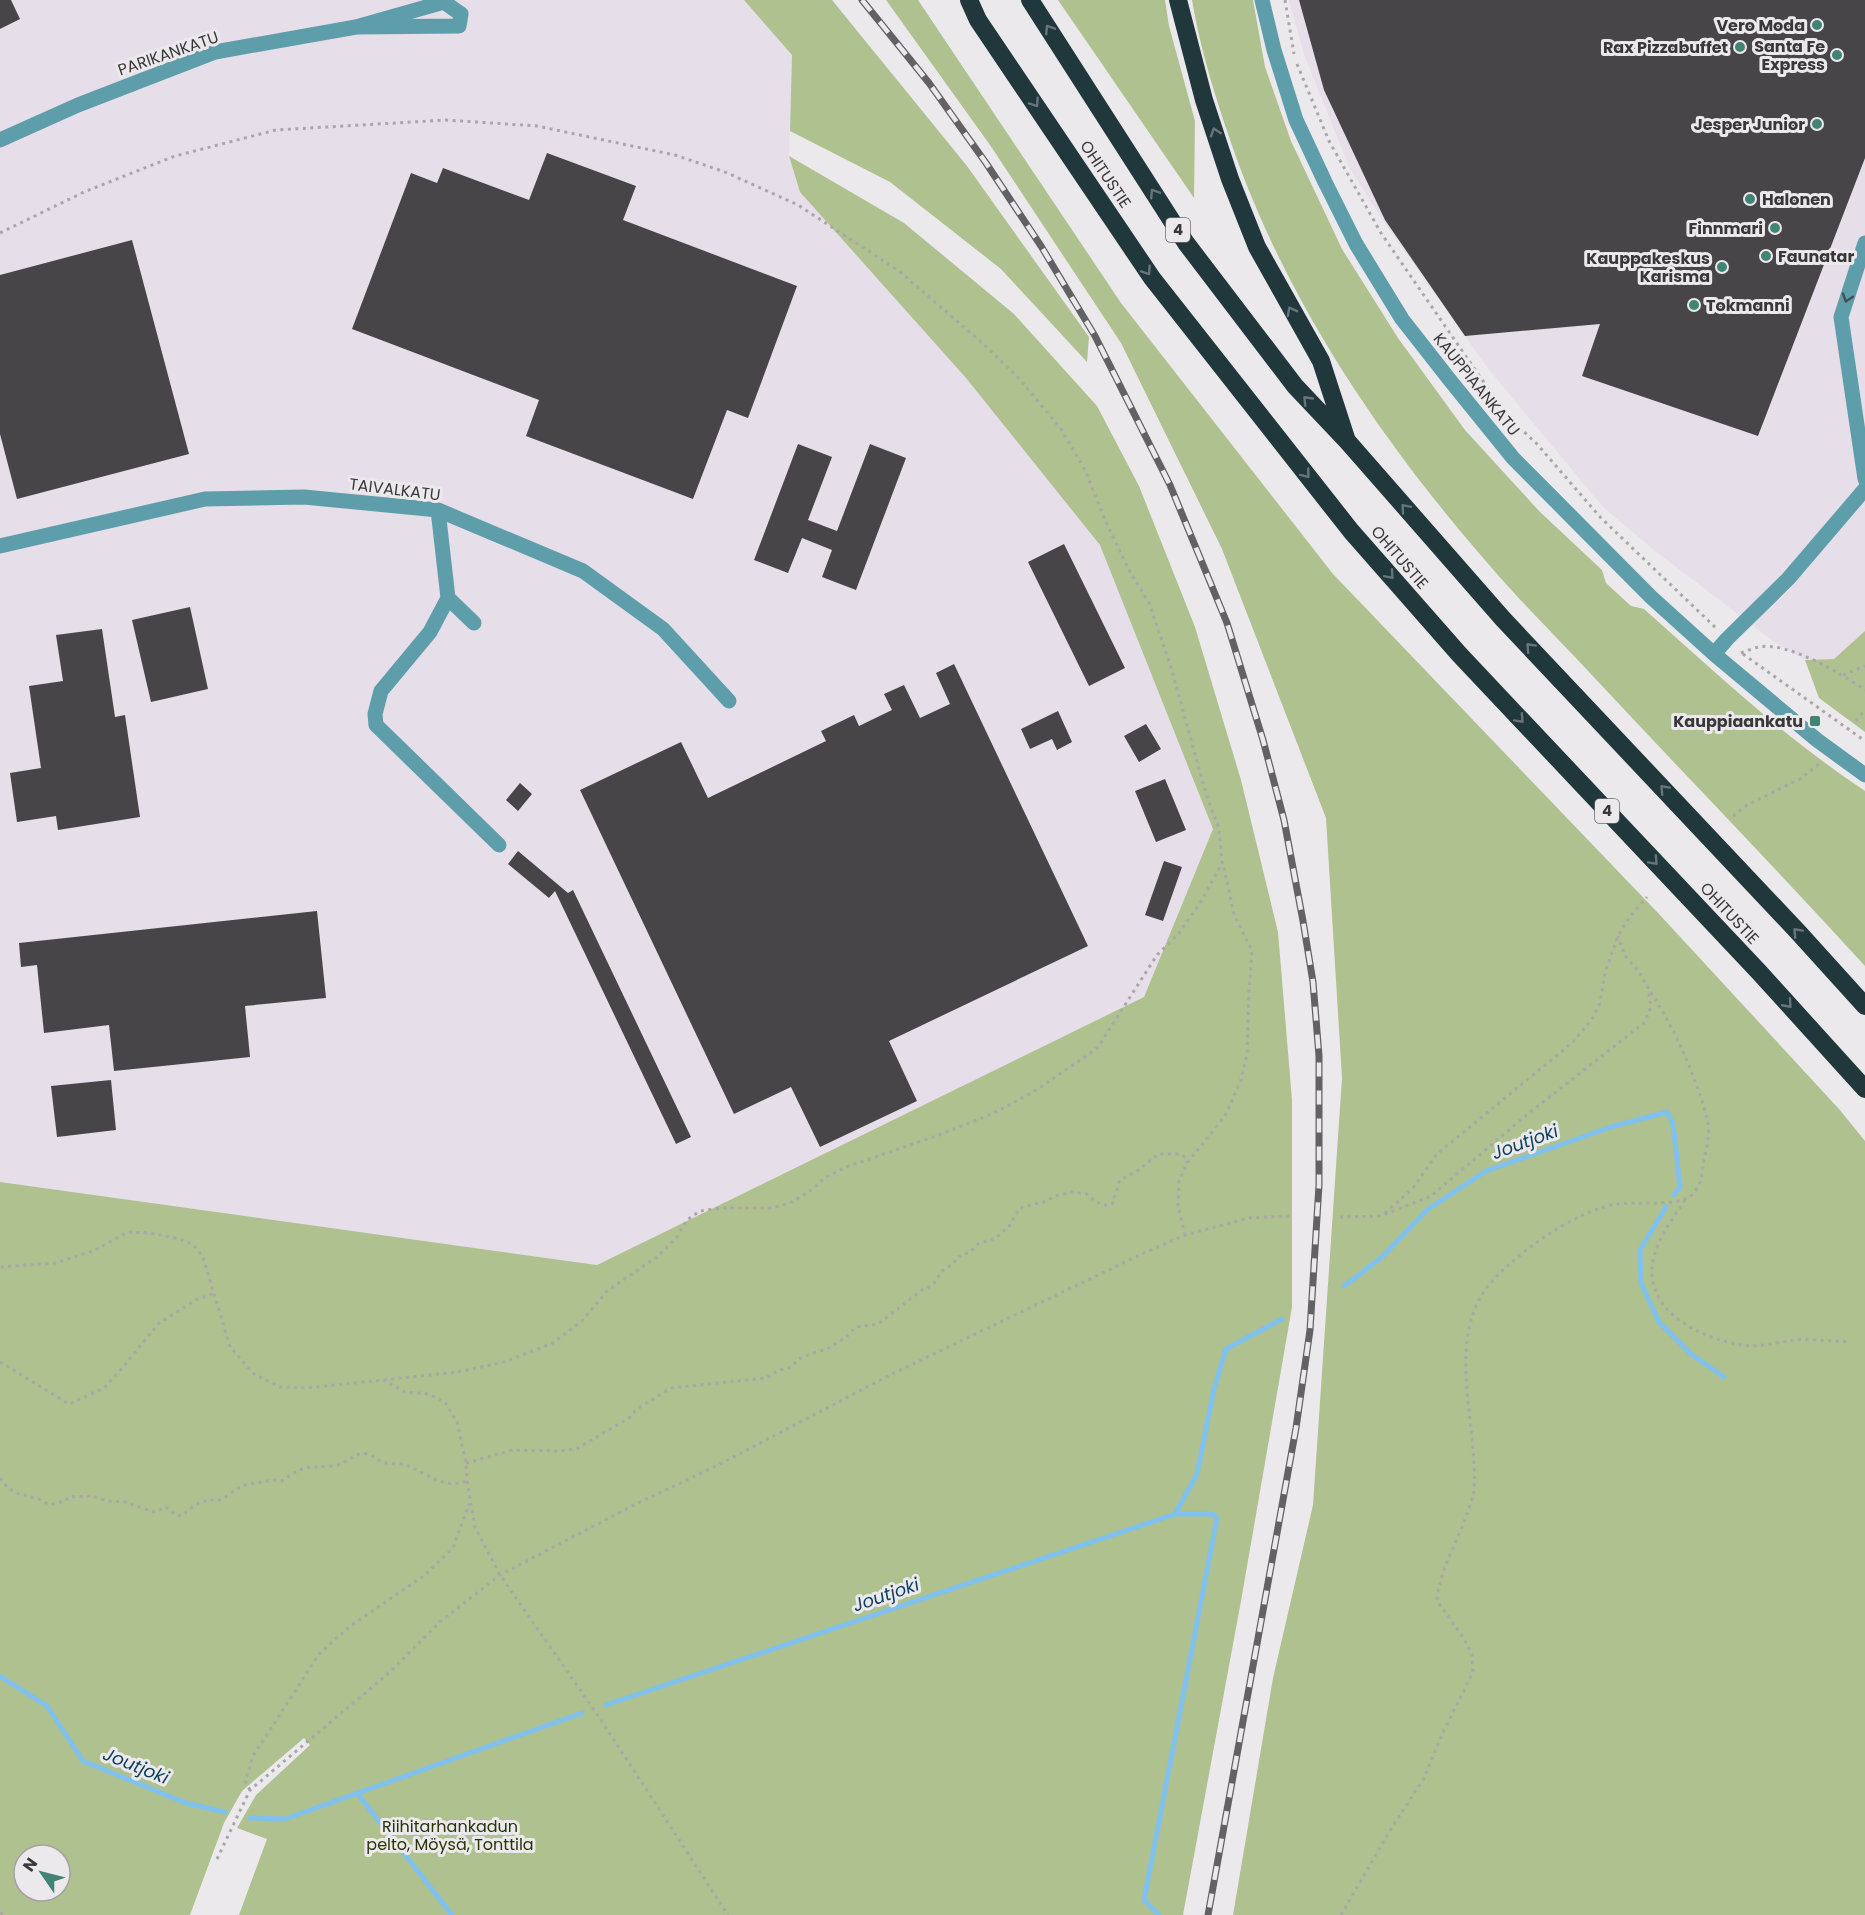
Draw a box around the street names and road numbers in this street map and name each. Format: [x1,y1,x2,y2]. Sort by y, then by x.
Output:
street label: PARIKANKATU [115,25,222,81]
street label: OHITUSTIE [1074,136,1137,213]
road number: 4 [1166,218,1190,242]
street label: KAUPPIAANKATU [1428,328,1525,441]
street label: TAIVALKATU [348,472,442,506]
street label: OHITUSTIE [1366,521,1434,594]
road number: 4 [1595,799,1619,823]
street label: OHITUSTIE [1695,877,1764,949]

